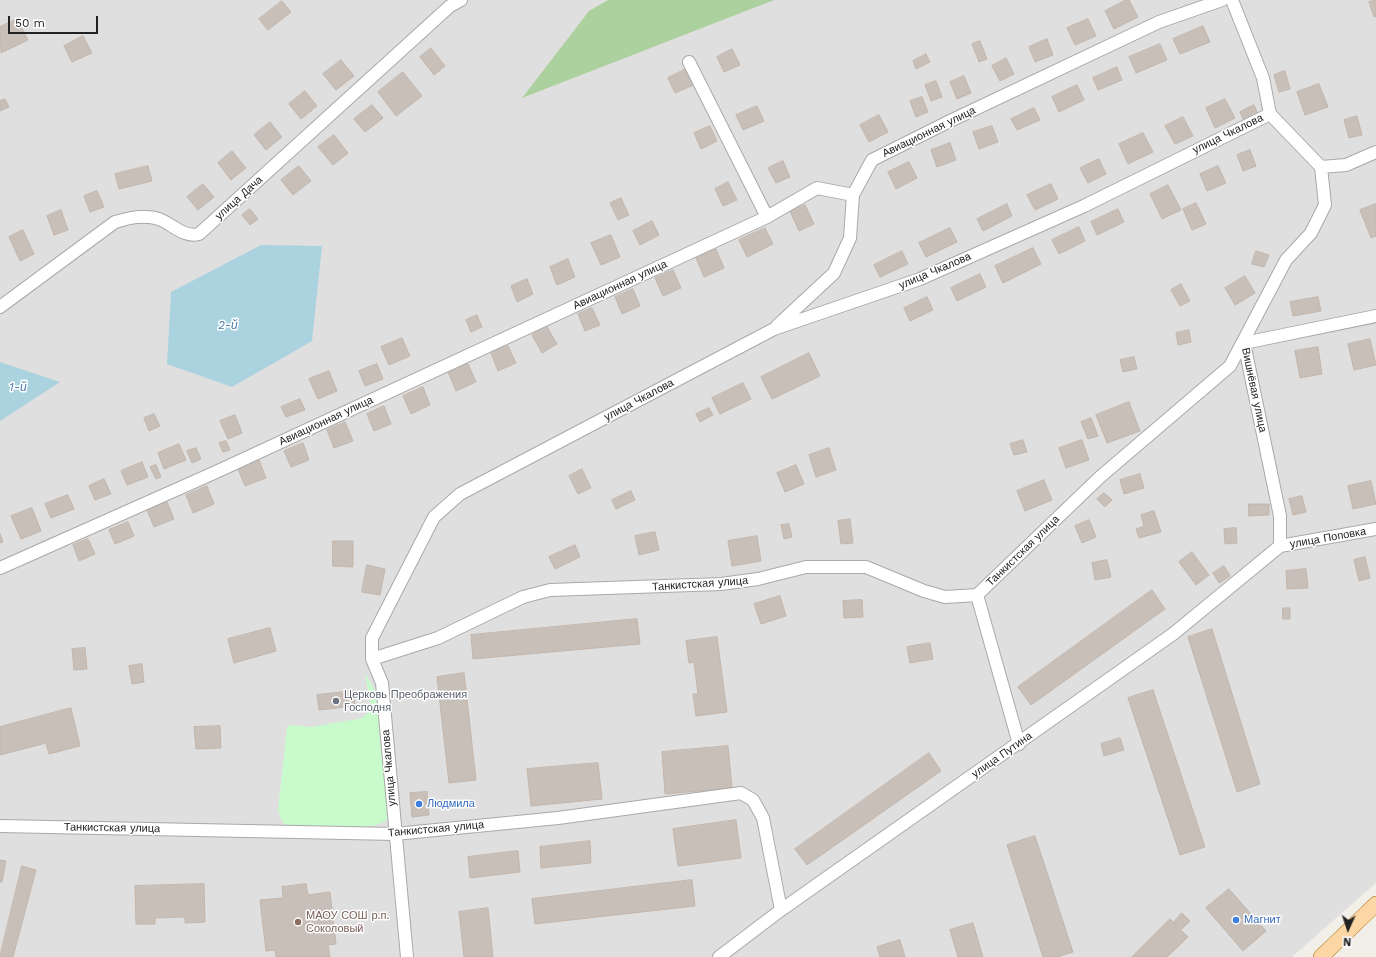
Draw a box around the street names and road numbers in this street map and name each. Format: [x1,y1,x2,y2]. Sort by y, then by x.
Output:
street label: Авиационная улица [880,104,978,160]
street label: улица Чкалова [1191,111,1265,157]
street label: улица Дача [213,173,265,223]
street label: улица Чкалова [897,250,973,292]
street label: Авиационная улица [571,257,669,313]
street label: Вишнёвая улица [1239,346,1269,434]
street label: улица Чкалова [602,376,676,424]
street label: Авиационная улица [277,393,375,449]
street label: Танкистская улица [984,513,1062,589]
street label: улица Поповка [1289,525,1367,551]
street label: Танкистская улица [651,574,749,594]
street label: улица Чкалова [379,729,399,807]
street label: улица Путина [969,729,1035,781]
street label: Танкистская улица [387,818,485,840]
street label: Танкистская улица [64,821,160,835]

